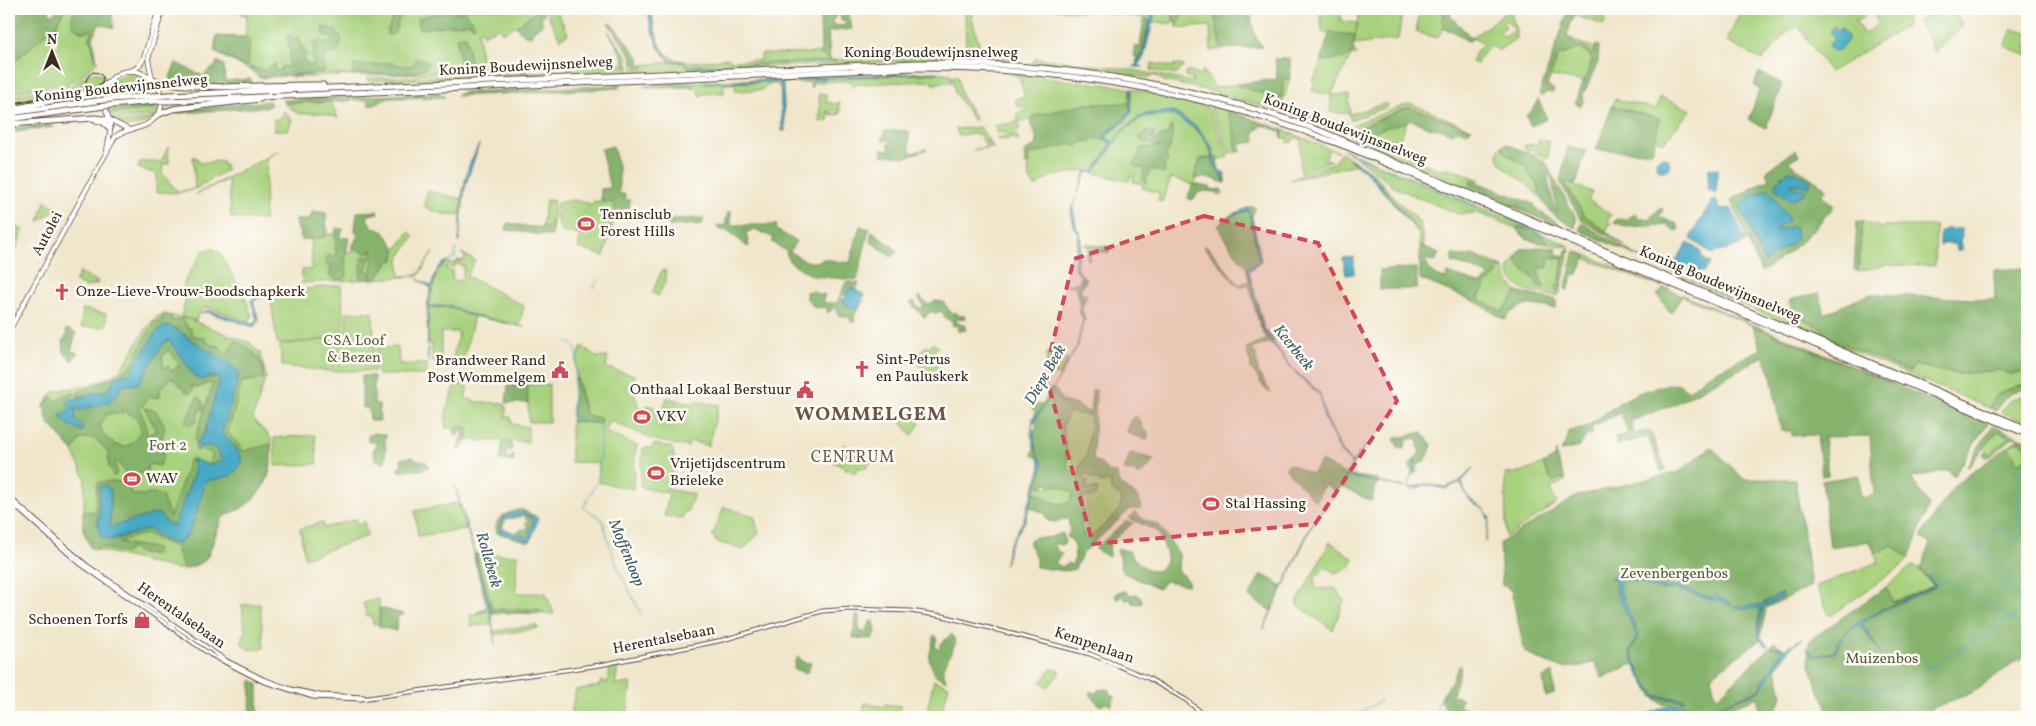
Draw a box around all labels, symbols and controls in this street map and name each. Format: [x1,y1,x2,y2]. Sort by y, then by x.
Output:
north arrow [28,28,78,78]
text: N [47,31,57,50]
street label: Koning Boudewijnsnelweg [844,43,1018,64]
street label: Koning Boudewijnsnelweg [438,52,614,82]
street label: Koning Boudewijnsnelweg [33,69,209,109]
street label: Koning Boudewijnsnelweg [1260,89,1430,171]
place label: Tennisclub Forest Hills [600,205,675,243]
street label: Autolei [28,208,68,260]
sports icon: Tennisclub Forest Hills [576,214,596,234]
street label: Koning Boudewijnsnelweg [1636,241,1805,329]
church icon: Onze-Lieve-Vrouw-Boodschapkerk [52,282,72,302]
place label: Onze-Lieve-Vrouw-Boodschapkerk [76,282,305,303]
water label: Keerbeek [1268,320,1319,376]
park label: CSA Loof & Bezen [323,331,386,369]
water label: Diepe Beek [1020,340,1072,409]
place label: Sint-Petrus en Pauluskerk [876,350,969,388]
place label: Brandweer Rand Post Wommelgem [427,351,546,389]
church icon: Sint-Petrus en Pauluskerk [852,359,872,379]
public building icon: Brandweer Rand Post Wommelgem [550,360,570,380]
place label: Onthaal Lokaal Berstuur [630,380,791,401]
public building icon: Onthaal Lokaal Berstuur [795,380,815,400]
district label: WOMMELGEM [795,401,947,429]
sports icon: VKV [632,407,652,427]
place label: VKV [656,407,687,428]
park label: Fort 2 [149,436,187,457]
district label: CENTRUM [811,447,895,469]
place label: Vrijetijdscentrum Brieleke [670,454,786,492]
sports icon: Vrijetijdscentrum Brieleke [646,463,666,483]
sports icon: WAV [122,469,142,489]
place label: WAV [146,469,178,490]
sports icon: Stal Hassing [1201,494,1221,514]
place label: Stal Hassing [1225,494,1307,515]
water label: Moffenloop [602,515,650,590]
water label: Rollebeek [470,529,507,591]
park label: Zevenbergenbos [1620,564,1728,585]
street label: Herentalsebaan [133,578,229,654]
place label: Schoenen Torfs [28,610,128,631]
shop icon: Schoenen Torfs [132,610,152,630]
street label: Herentalsebaan [611,620,717,660]
street label: Kempenlaan [1051,623,1137,669]
park label: Muizenbos [1846,649,1918,670]

